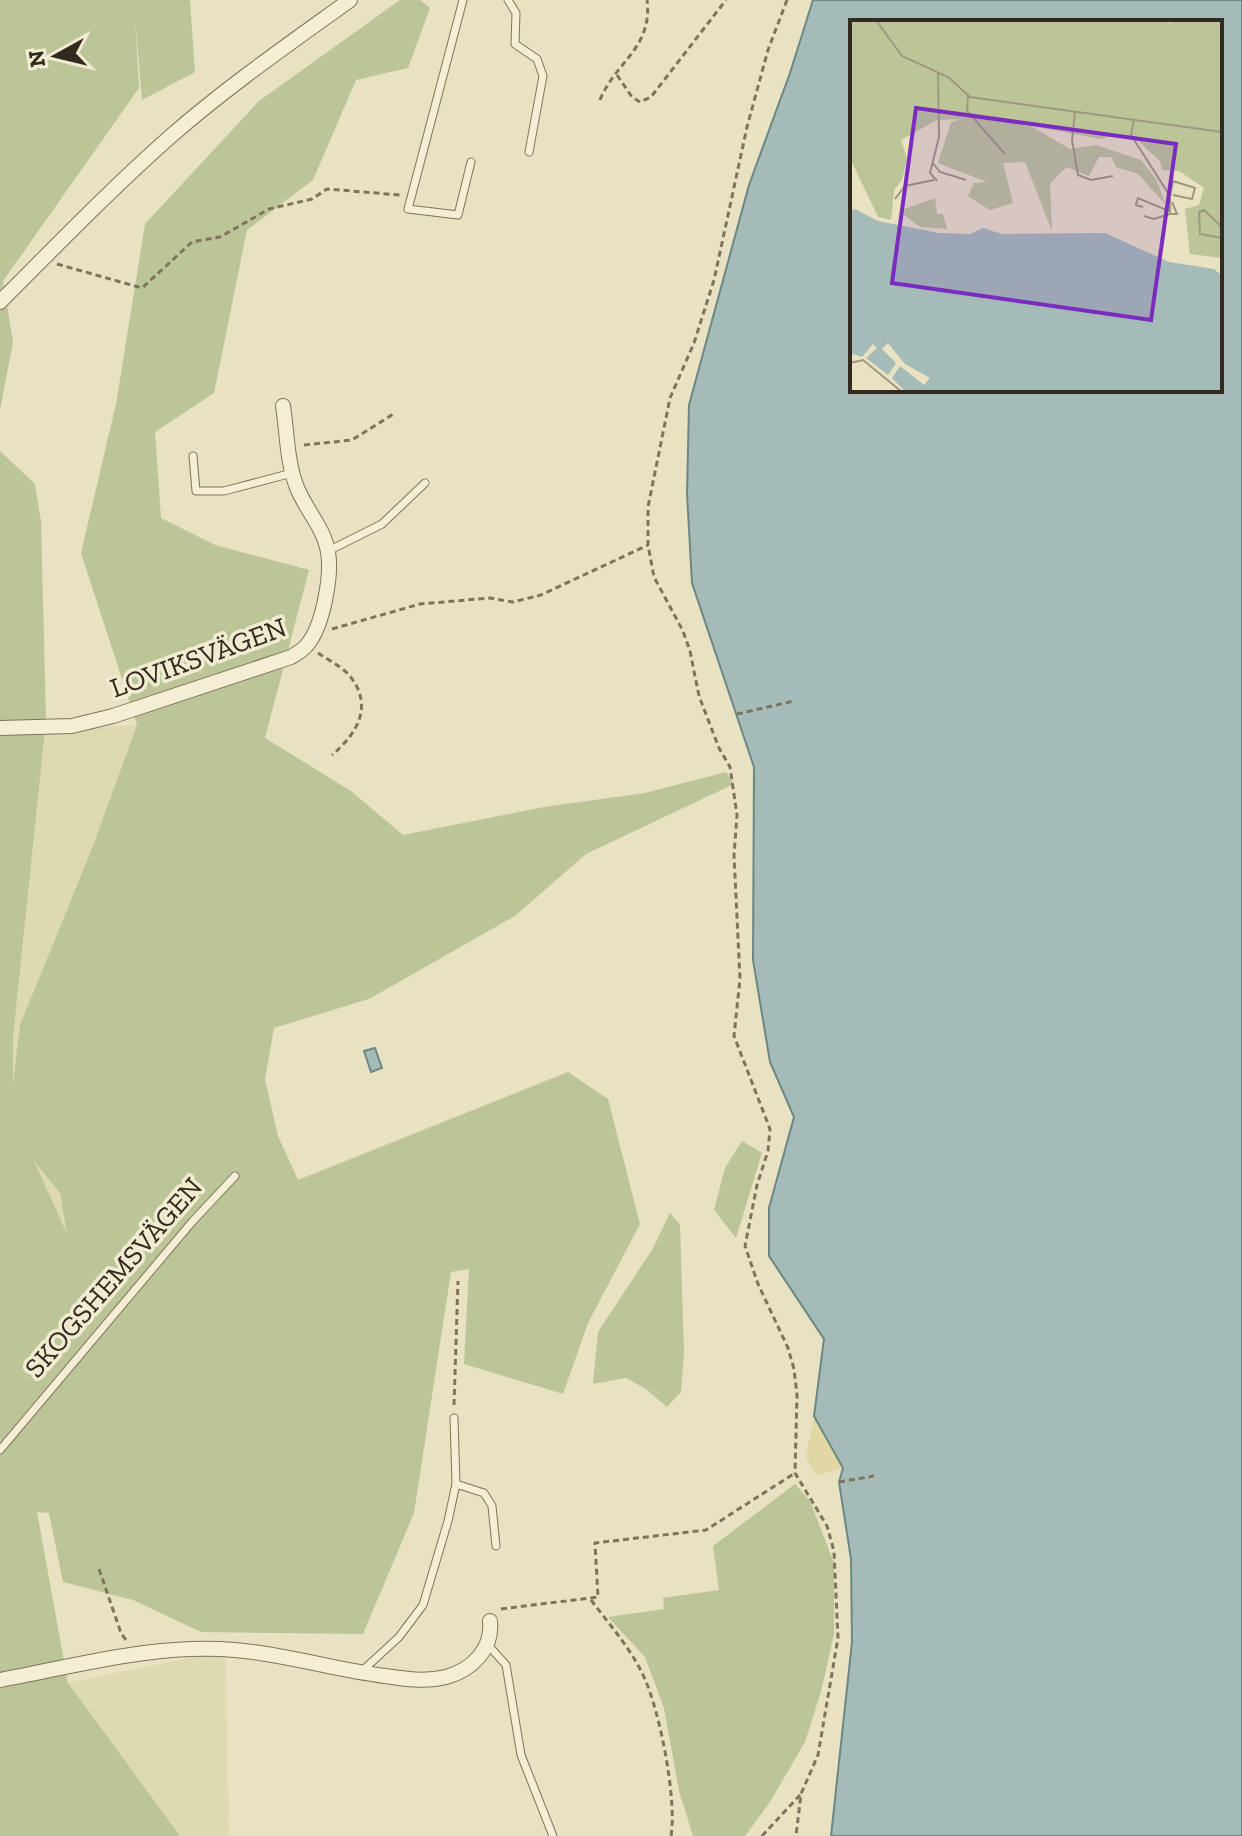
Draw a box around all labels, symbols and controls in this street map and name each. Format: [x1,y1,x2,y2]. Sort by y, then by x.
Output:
north arrow [16,16,96,96]
inset map [850,20,1222,392]
text: N [22,48,51,69]
street label: LOVIKSVÄGEN [106,610,291,705]
street label: SKOGSHEMSVÄGEN [18,1171,209,1384]

